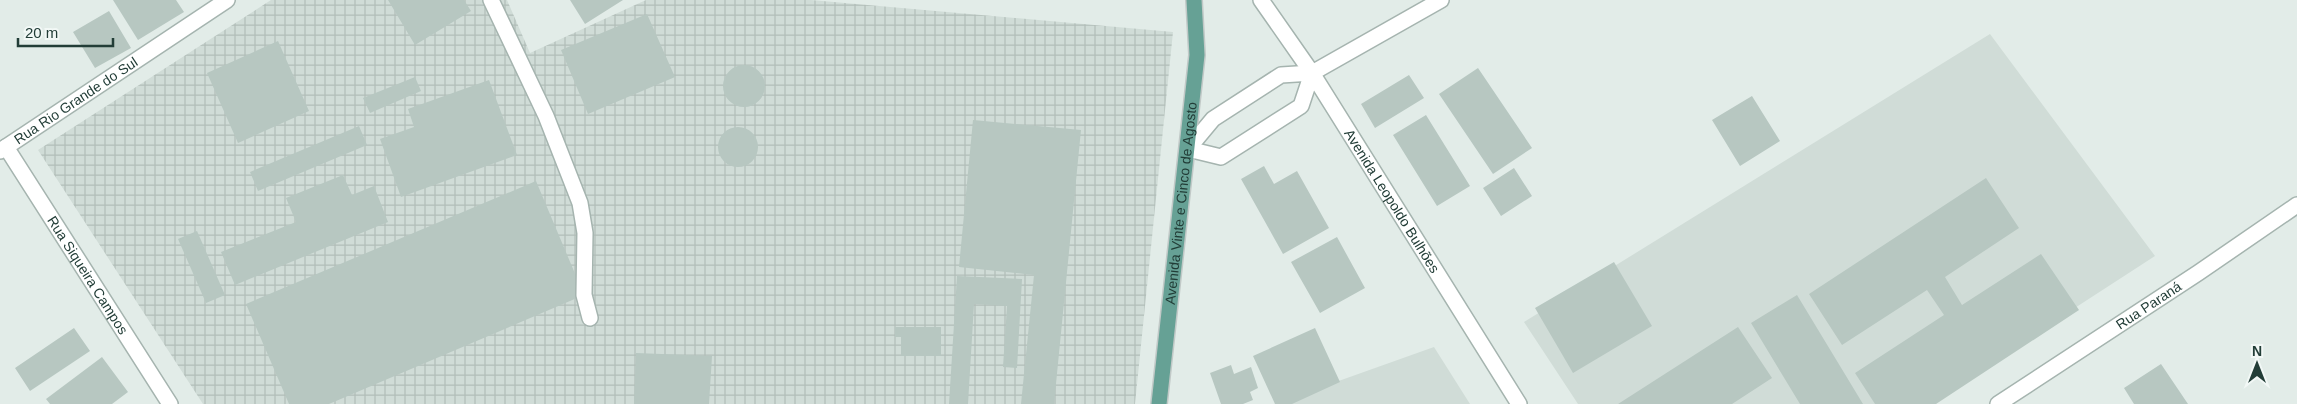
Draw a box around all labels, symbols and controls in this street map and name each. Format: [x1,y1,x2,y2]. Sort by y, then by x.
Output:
scale bar [18,15,112,47]
text: 20 m [25,24,58,41]
street label: Rua Rio Grande do Sul [11,54,141,147]
street label: Avenida Vinte e Cinco de Agosto [1162,101,1200,305]
street label: Avenida Leopoldo Bulhões [1341,126,1443,276]
street label: Rua Siqueira Campos [44,213,131,337]
street label: Rua Paraná [2113,278,2184,333]
north arrow [2232,339,2282,389]
text: N [2252,343,2262,359]

